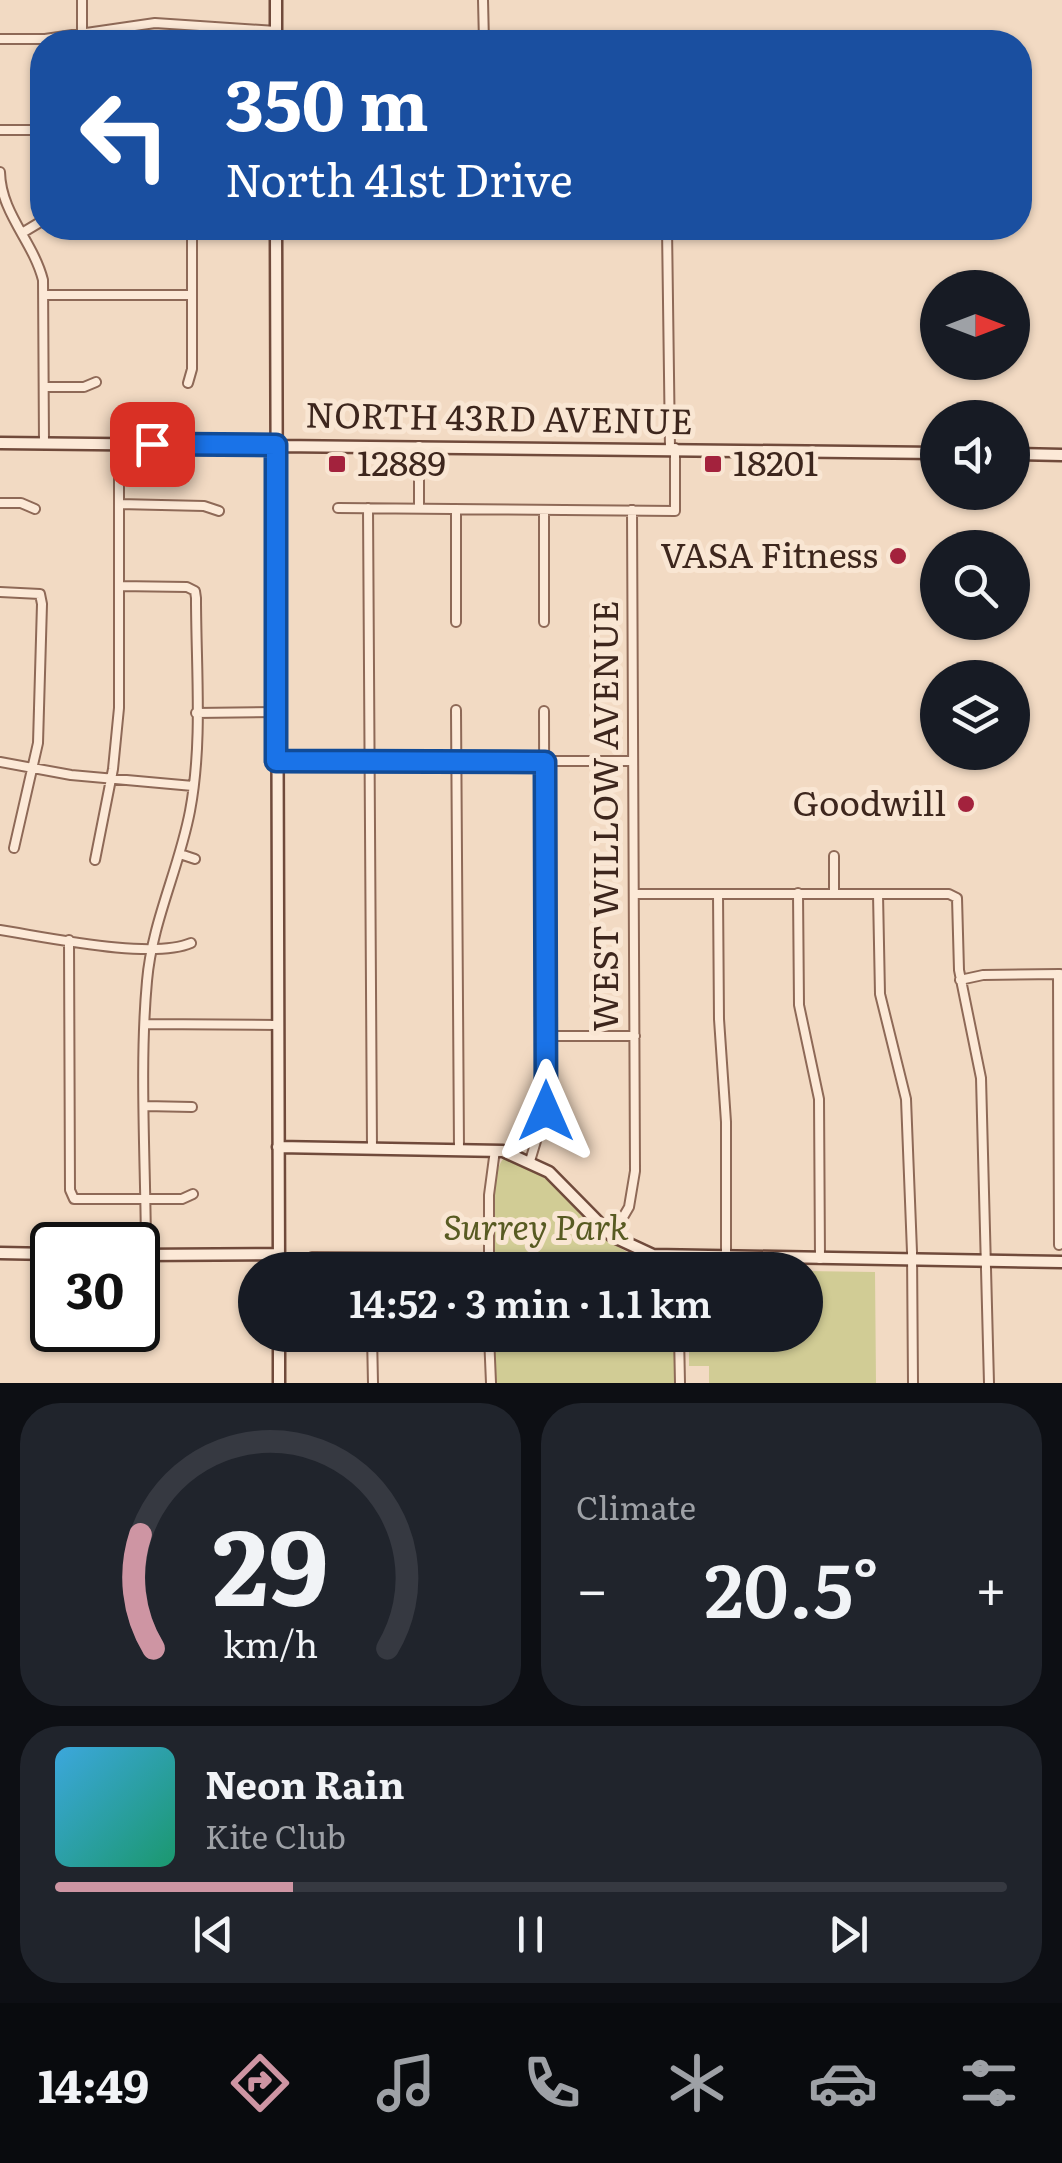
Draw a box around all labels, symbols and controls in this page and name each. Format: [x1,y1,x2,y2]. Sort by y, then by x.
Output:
text: 350 m [225,49,429,153]
icon: left [60,70,190,200]
text: North 41st Drive [225,144,573,211]
north arrow [920,270,1030,380]
map controls [920,270,1030,770]
street label: NORTH 43RD AVENUE [305,387,693,445]
button: sound [920,400,1030,510]
pin [110,402,195,487]
icon: arrive [125,417,180,472]
place label: 12889 [357,435,446,487]
place label: 18201 [733,435,818,487]
marker: 12889 [326,453,348,475]
marker: 18201 [702,453,724,475]
place label: VASA Fitness [660,527,878,579]
button: search [920,530,1030,640]
marker: VASA Fitness [887,545,909,567]
street label: WEST WILLOW AVENUE [577,600,629,1032]
button: layers [920,660,1030,770]
place label: Goodwill [793,775,946,827]
marker: Goodwill [955,793,977,815]
position arrow [494,1059,598,1163]
park label: Surrey Park [443,1199,629,1251]
speed limit sign: 30 [30,1222,160,1352]
text: 14:52 · 3 min · 1.1 km [349,1273,712,1330]
text: Climate [576,1482,696,1530]
text: 29 [213,1484,328,1638]
text: 20.5° [704,1530,879,1641]
text: − [576,1545,608,1627]
text: + [975,1545,1007,1627]
text: km/h [223,1616,318,1669]
text: Neon Rain [205,1754,405,1811]
text: Kite Club [205,1811,346,1859]
icon: previous [186,1907,241,1962]
icon: pause [503,1907,558,1962]
icon: next [821,1907,876,1962]
icon: directions [225,2048,295,2118]
icon: music [371,2048,441,2118]
icon: phone [517,2048,587,2118]
icon: climate [662,2048,732,2118]
icon: car [808,2048,878,2118]
icon: filters [954,2048,1024,2118]
text: 14:49 [38,2050,149,2117]

